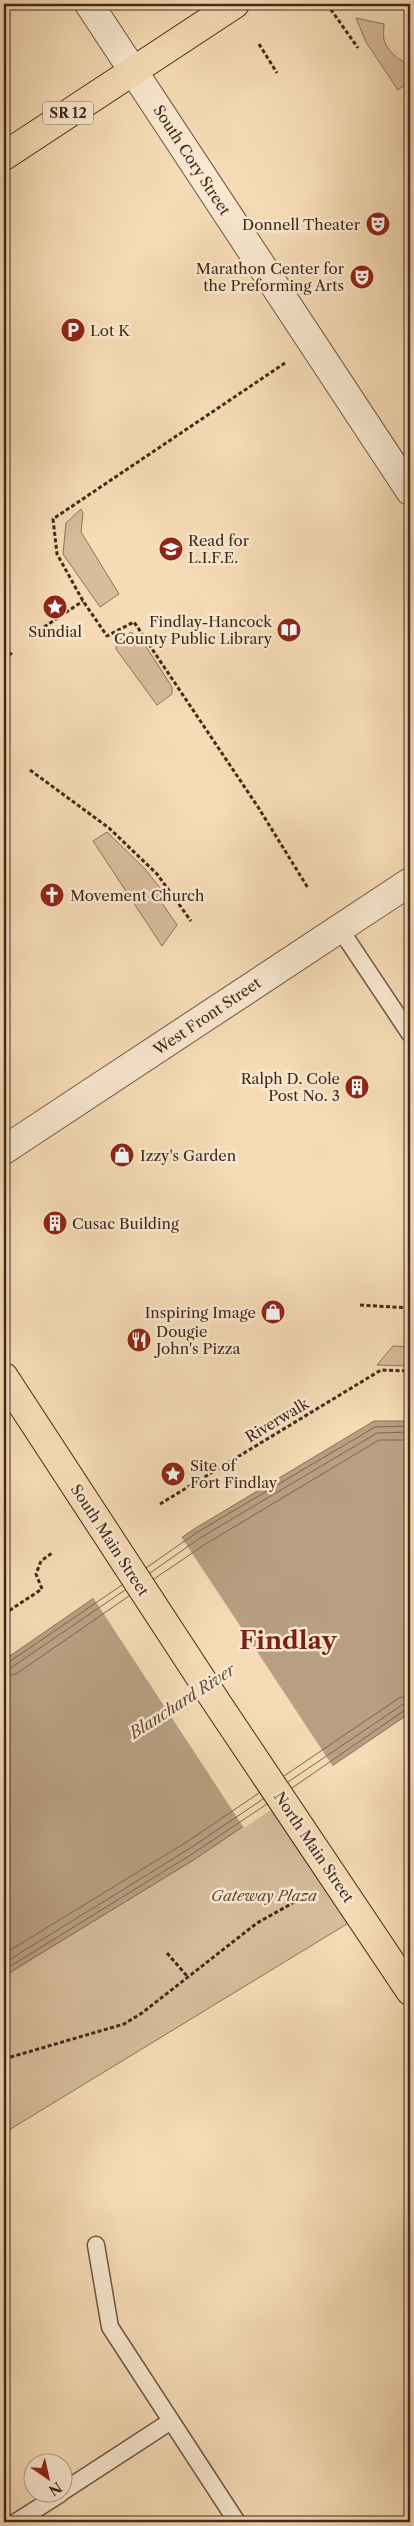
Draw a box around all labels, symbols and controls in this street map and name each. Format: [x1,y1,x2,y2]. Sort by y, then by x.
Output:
street label: South Cory Street [149,101,235,219]
road number: SR 12 [43,102,93,125]
theatre icon: Donnell Theater [365,211,391,237]
place label: Donnell Theater [242,215,361,234]
place label: Marathon Center for the Preforming Arts [196,259,345,295]
theatre icon: Marathon Center for the Preforming Arts [349,264,375,290]
parking icon: Lot K [60,317,86,343]
place label: Lot K [90,321,131,340]
place label: Read for L.I.F.E. [188,531,250,567]
school or university icon: Read for L.I.F.E. [158,536,184,562]
place icon: Sundial [42,594,68,620]
place label: Findlay-Hancock County Public Library [114,612,273,648]
library icon: Findlay-Hancock County Public Library [276,617,302,643]
place label: Sundial [28,622,82,641]
church icon: Movement Church [39,882,65,908]
place label: Movement Church [70,886,205,905]
street label: West Front Street [149,973,265,1060]
place label: Ralph D. Cole Post No. 3 [241,1069,340,1105]
building icon: Ralph D. Cole Post No. 3 [344,1074,370,1100]
shop icon: Izzy's Garden [109,1142,135,1168]
place label: Izzy's Garden [140,1146,237,1165]
building icon: Cusac Building [42,1210,68,1236]
place label: Cusac Building [72,1214,179,1233]
shop icon: Inspiring Image [260,1299,286,1325]
place label: Inspiring Image [145,1303,256,1322]
place label: Dougie John's Pizza [154,1322,240,1358]
restaurant icon: Dougie John's Pizza [126,1327,152,1353]
street label: Riverwalk [242,1393,313,1446]
place label: Site of Fort Findlay [190,1456,278,1492]
place icon: Site of Fort Findlay [160,1461,186,1487]
street label: South Main Street [67,1481,154,1600]
district label: Findlay [239,1625,338,1656]
water label: Blanchard River [124,1659,240,1744]
street label: North Main Street [270,1788,359,1907]
park label: Gateway Plaza [211,1886,317,1905]
north arrow [22,2454,72,2504]
text: N [45,2478,65,2500]

